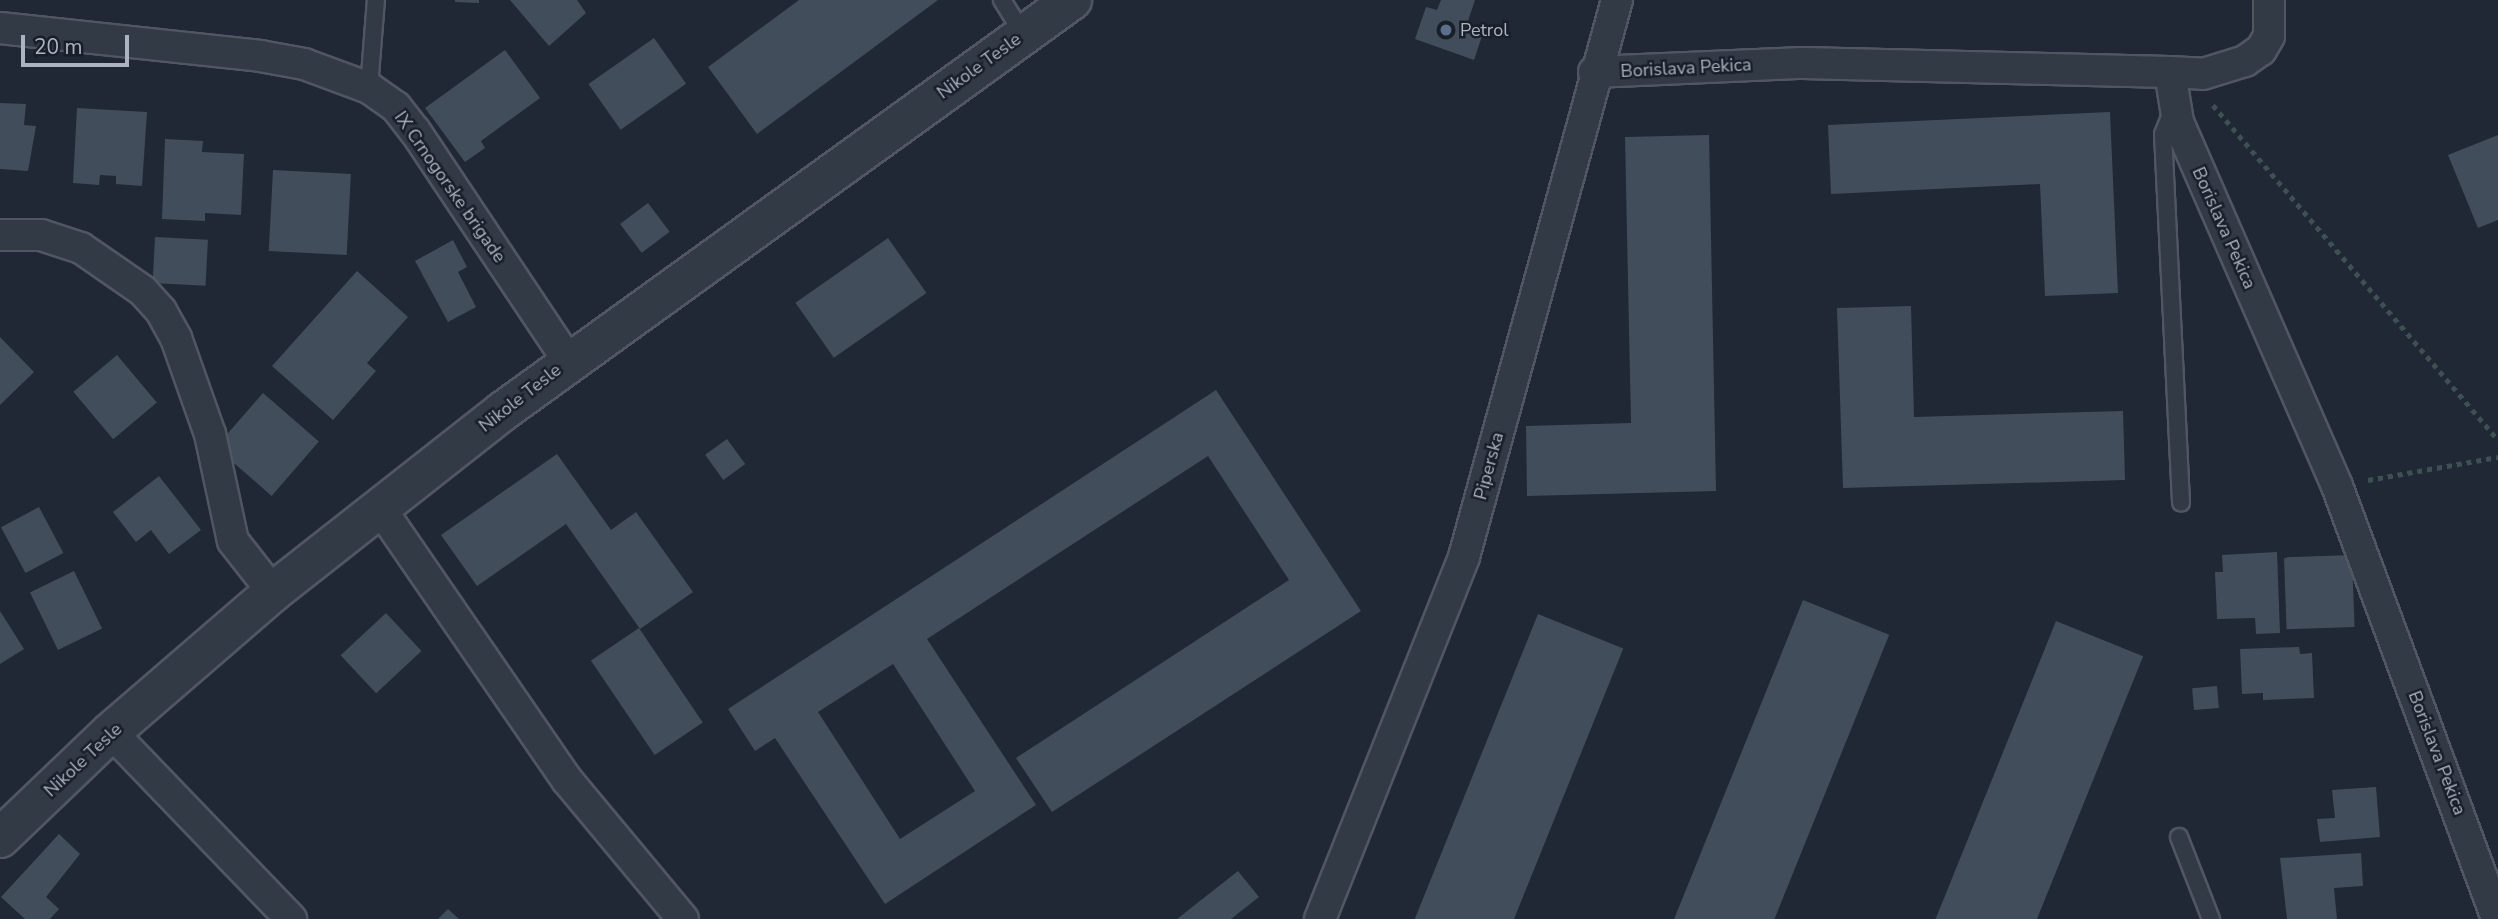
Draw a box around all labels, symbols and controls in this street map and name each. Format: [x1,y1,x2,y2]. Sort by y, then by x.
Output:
place label: Petrol [1460,19,1509,41]
scale bar [24,21,133,65]
marker: Petrol [1438,22,1454,38]
street label: Nikole Tesle [933,28,1025,104]
text: 20 m [34,33,83,61]
street label: Borislava Pekica [1620,54,1752,82]
street label: IX Crnogorske brigade [390,107,510,267]
street label: Borislava Pekica [2187,164,2261,292]
street label: Nikole Tesle [475,359,565,437]
street label: Piperska [1470,430,1508,502]
street label: Borislava Pekica [2403,688,2471,818]
street label: Nikole Tesle [40,719,126,801]

